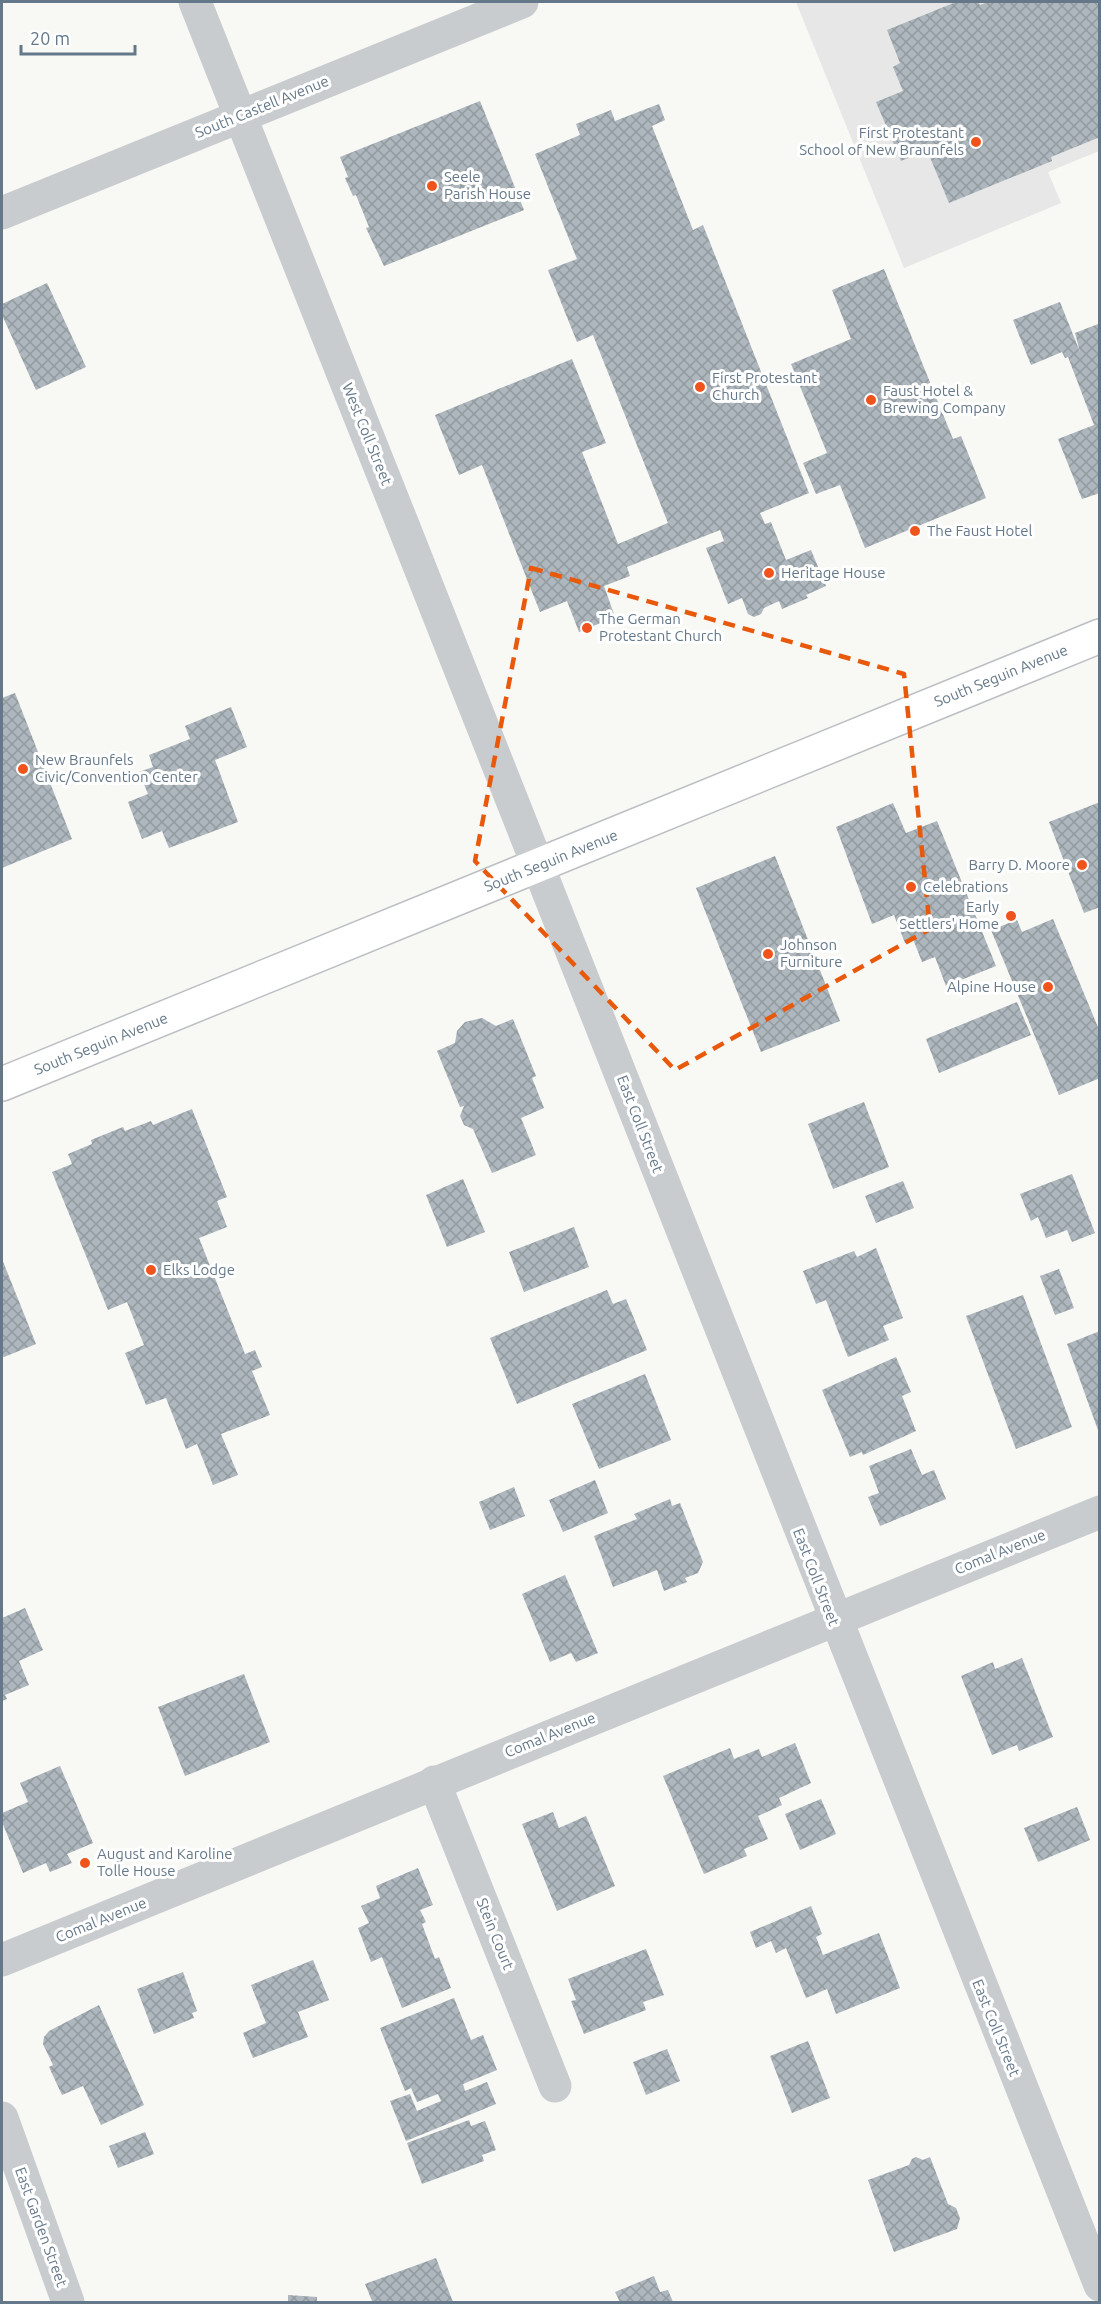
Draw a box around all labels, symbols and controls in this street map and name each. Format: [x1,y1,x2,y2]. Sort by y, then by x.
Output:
scale bar [21,18,135,56]
text: 20 m [30,28,70,48]
street label: South Castell Avenue [193,72,331,141]
place label: First Protestant School of New Braunfels [799,124,964,158]
marker: First Protestant School of New Braunfels [969,135,983,149]
place label: Seele Parish House [444,168,531,202]
marker: Seele Parish House [425,179,439,193]
place label: First Protestant Church [712,369,817,403]
street label: West Coll Street [339,380,396,488]
marker: First Protestant Church [693,380,707,394]
place label: Faust Hotel & Brewing Company [883,382,1005,416]
marker: Faust Hotel & Brewing Company [864,393,878,407]
place label: The Faust Hotel [927,522,1032,539]
marker: The Faust Hotel [908,524,922,538]
place label: Heritage House [781,564,886,581]
marker: Heritage House [762,566,776,580]
place label: The German Protestant Church [599,610,722,644]
marker: The German Protestant Church [580,621,594,635]
street label: South Seguin Avenue [932,641,1070,710]
place label: New Braunfels Civic/Convention Center [35,751,198,785]
marker: New Braunfels Civic/Convention Center [16,762,30,776]
street label: South Seguin Avenue [482,826,620,895]
place label: Barry D. Moore [969,856,1070,873]
marker: Barry D. Moore [1075,858,1089,872]
place label: Celebrations [923,878,1008,895]
marker: Celebrations [904,880,918,894]
place label: Early Settlers' Home [899,898,999,932]
marker: Early Settlers' Home [1004,909,1018,923]
place label: Johnson Furniture [780,936,843,970]
marker: Johnson Furniture [761,947,775,961]
place label: Alpine House [947,978,1036,995]
marker: Alpine House [1041,980,1055,994]
street label: South Seguin Avenue [32,1009,170,1078]
street label: East Coll Street [614,1073,667,1175]
place label: Elks Lodge [163,1261,235,1278]
marker: Elks Lodge [144,1263,158,1277]
street label: East Coll Street [790,1526,843,1628]
street label: Comal Avenue [952,1526,1048,1577]
street label: Comal Avenue [502,1709,598,1760]
place label: August and Karoline Tolle House [97,1845,233,1879]
marker: August and Karoline Tolle House [78,1856,92,1870]
street label: Comal Avenue [53,1894,149,1945]
street label: Stein Court [473,1896,518,1972]
street label: East Coll Street [969,1977,1024,2079]
street label: East Garden Street [12,2165,71,2289]

